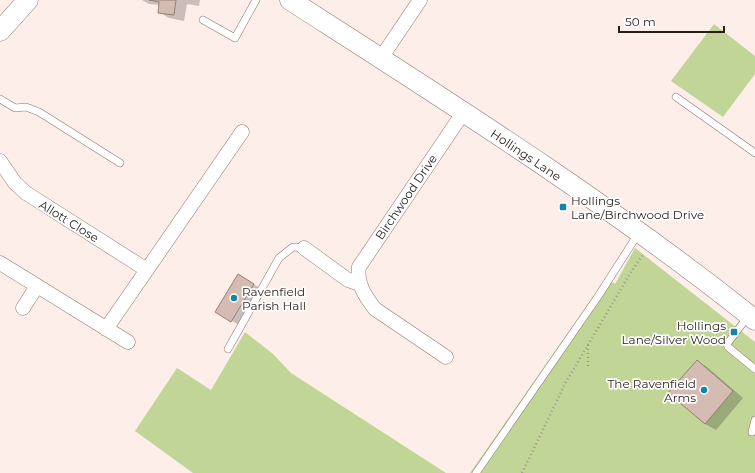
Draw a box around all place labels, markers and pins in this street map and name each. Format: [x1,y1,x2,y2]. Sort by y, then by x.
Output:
place label: Hollings Lane/Birchwood Drive [571,193,704,222]
marker: Hollings Lane/Birchwood Drive [558,202,568,212]
place label: Ravenfield Parish Hall [242,284,306,313]
marker: Ravenfield Parish Hall [229,293,239,303]
place label: Hollings Lane/Silver Wood [621,318,726,347]
marker: Hollings Lane/Silver Wood [729,327,739,337]
place label: The Ravenfield Arms [607,376,696,405]
marker: The Ravenfield Arms [699,385,709,395]

